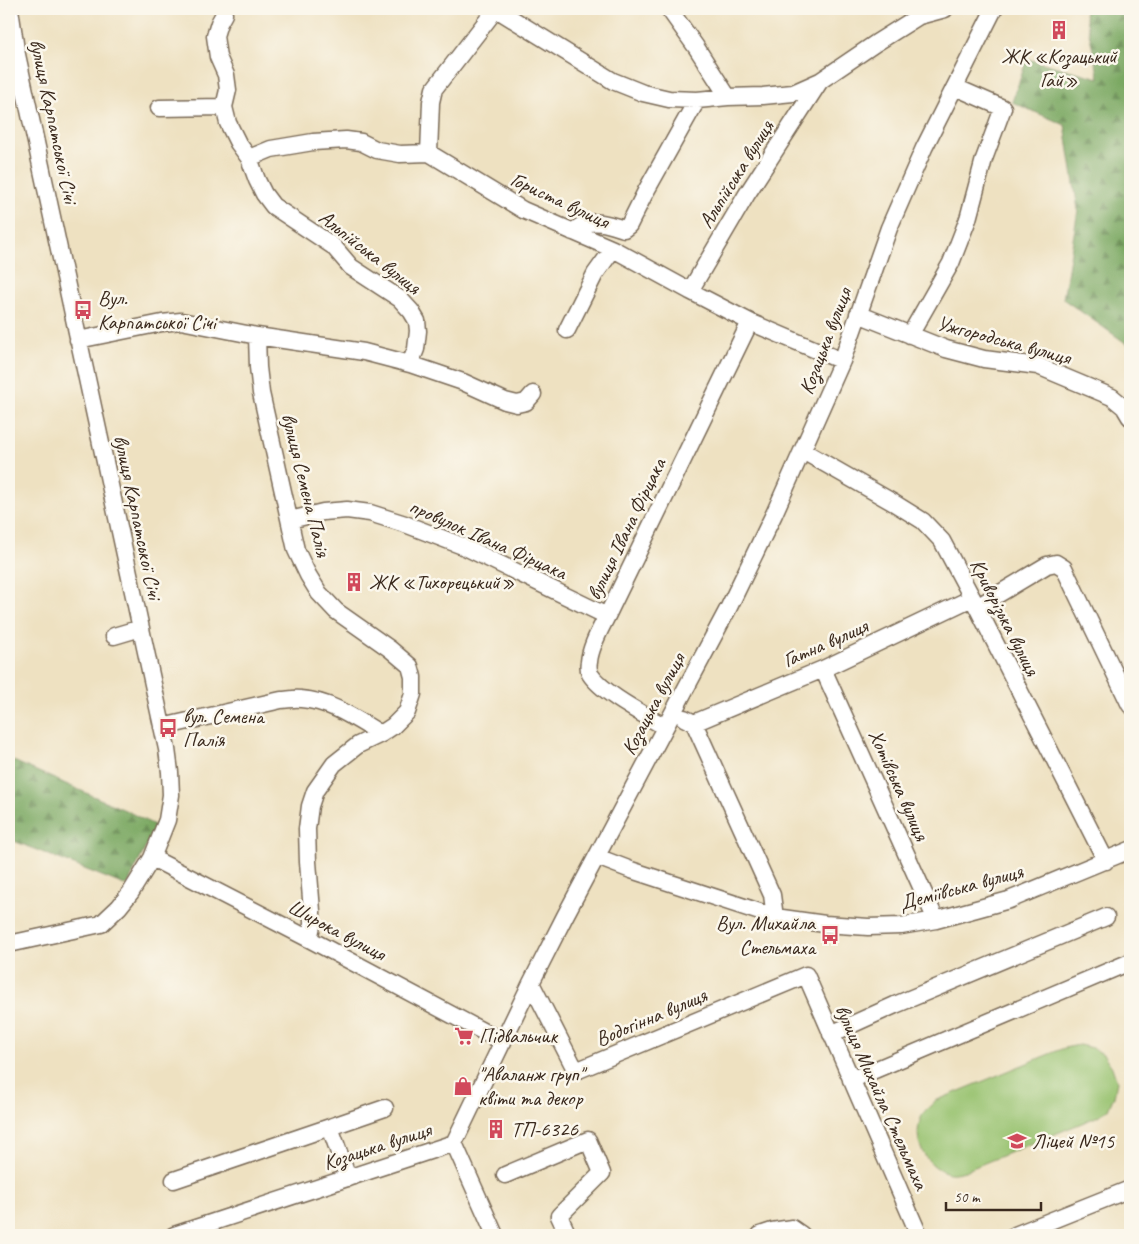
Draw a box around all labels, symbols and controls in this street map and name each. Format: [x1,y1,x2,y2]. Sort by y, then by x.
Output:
building icon: ЖК «Козацький Гай» [1048,19,1070,41]
street label: вулиця Карпатської Січі [24,36,85,209]
place label: ЖК «Козацький Гай» [1001,43,1118,93]
street label: Альпійська вулиця [693,114,780,233]
street label: Гориста вулиця [507,166,615,235]
street label: Альпійська вулиця [314,204,427,301]
street label: Козацька вулиця [793,283,859,398]
place label: Вул. Карпатської Січі [98,285,219,335]
bus stop icon: Вул. Карпатської Січі [72,299,94,321]
street label: Ужгородська вулиця [934,310,1075,371]
street label: вулиця Семена Палія [276,410,337,561]
street label: вулиця Карпатської Січі [108,432,169,605]
street label: вулиця Івана Фірцака [581,453,672,604]
street label: провулок Івана Фірцака [405,493,572,586]
street label: Криворізька вулиця [963,554,1046,682]
place label: ЖК «Тихорецький» [369,569,515,595]
building icon: ЖК «Тихорецький» [343,571,365,593]
street label: Гатна вулиця [779,612,873,673]
street label: Козацька вулиця [615,647,692,760]
place label: вул. Семена Палія [183,703,266,753]
bus stop icon: вул. Семена Палія [157,717,179,739]
street label: Хотівська вулиця [863,725,936,846]
street label: Деміївська вулиця [896,858,1027,916]
street label: Широка вулиця [284,893,392,967]
place label: Вул. Михайла Стельмаха [716,910,817,960]
bus stop icon: Вул. Михайла Стельмаха [819,924,841,946]
street label: Водогінна вулиця [592,981,712,1052]
street label: вулиця Михайла Стельмаха [829,1000,935,1195]
place label: Підвальчик [479,1023,558,1049]
supermarket icon: Підвальчик [453,1025,475,1047]
place label: "Аваланж груп" квіти та декор [478,1061,588,1111]
shop icon: "Аваланж груп" квіти та декор [452,1075,474,1097]
street label: Козацька вулиця [320,1116,436,1177]
place label: ТП-6326 [511,1116,578,1142]
building icon: ТП-6326 [485,1118,507,1140]
place label: Ліцей №15 [1032,1128,1116,1154]
school or university icon: Ліцей №15 [1006,1130,1028,1152]
scale bar [946,1179,1042,1211]
text: 50 m [954,1188,981,1207]

